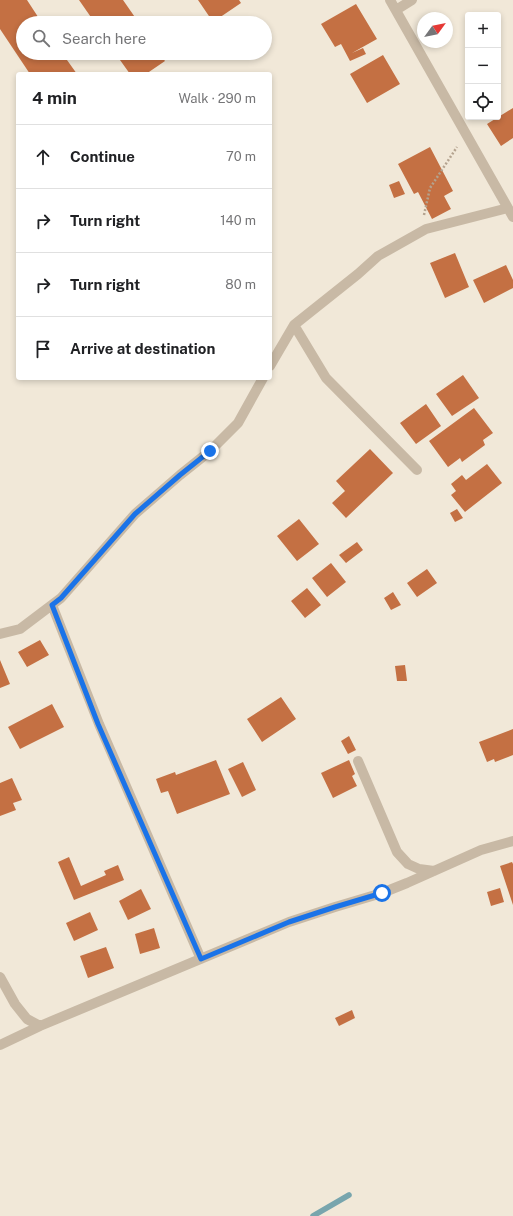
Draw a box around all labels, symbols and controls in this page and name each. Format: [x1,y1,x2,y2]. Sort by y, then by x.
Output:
north arrow [417,12,453,48]
map controls [465,12,501,120]
button: + [465,12,501,48]
search box [16,16,272,60]
icon: search [30,27,52,49]
text: Search here [62,30,146,47]
button: − [465,48,501,84]
button: locate [465,84,501,120]
text: 4 min [32,88,77,108]
text: Walk · 290 m [178,91,256,106]
icon: ahead [32,146,54,168]
text: Continue [70,148,135,165]
text: 70 m [226,149,256,164]
icon: right [32,210,54,232]
text: Turn right [70,212,140,229]
text: 140 m [220,213,256,228]
icon: right [32,274,54,296]
text: Turn right [70,276,140,293]
text: 80 m [225,277,256,292]
icon: arrive [32,338,54,360]
text: Arrive at destination [70,340,215,357]
route end [201,442,219,460]
route start [373,884,391,902]

